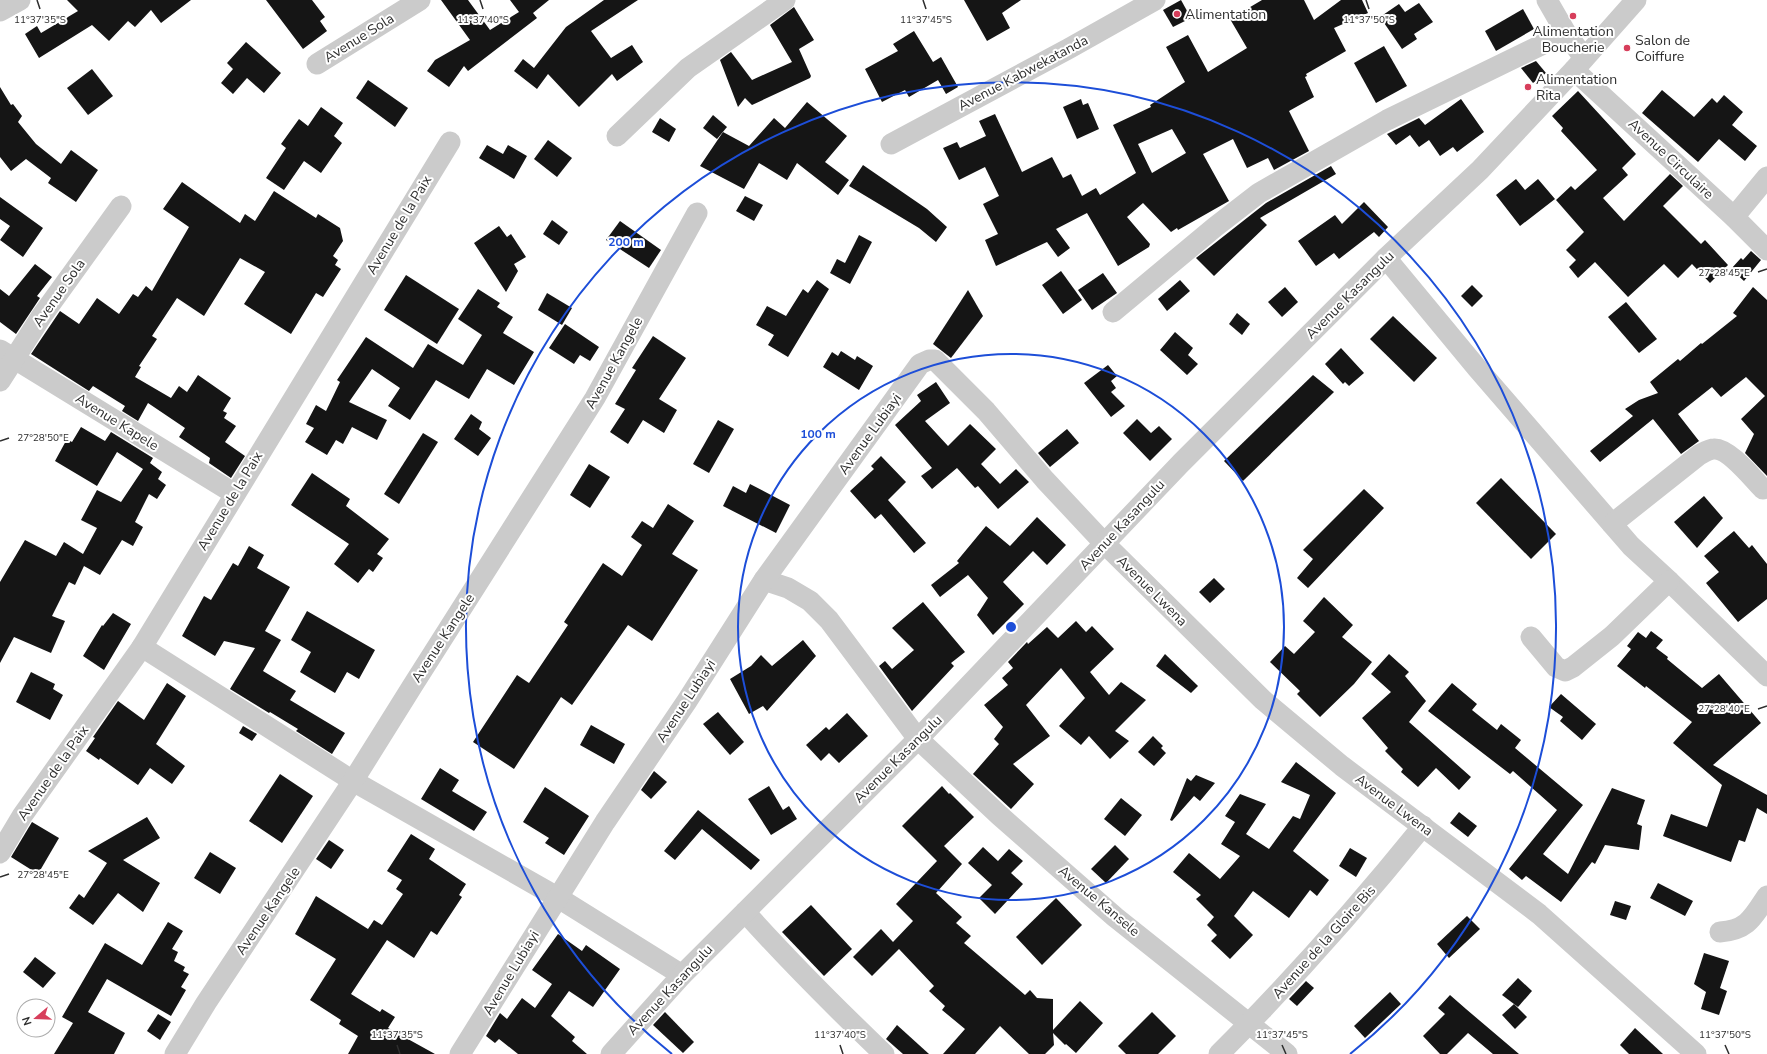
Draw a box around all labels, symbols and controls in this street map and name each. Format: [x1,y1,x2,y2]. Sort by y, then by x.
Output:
place label: Alimentation [1185,5,1266,24]
street label: Avenue Sola [320,9,398,67]
marker: Alimentation [1172,9,1182,19]
marker: Alimentation Boucherie [1568,11,1578,21]
text: 11°37'35"S [14,13,66,27]
text: 11°37'40"S [457,13,509,27]
text: 11°37'45"S [900,13,952,27]
text: 11°37'50"S [1343,13,1395,27]
place label: Alimentation Boucherie [1532,22,1614,57]
street label: Avenue Kabwekatanda [955,31,1091,115]
place label: Salon de Coiffure [1635,31,1690,66]
marker: Salon de Coiffure [1622,43,1632,53]
place label: Alimentation Rita [1536,70,1617,105]
marker: Alimentation Rita [1523,82,1533,92]
street label: Avenue Circulaire [1624,114,1718,204]
street label: Avenue de la Paix [362,171,436,278]
text: 200 m [608,234,644,250]
street label: Avenue Kasangulu [1302,247,1398,343]
street label: Avenue Sola [29,255,89,331]
text: 27°28'45"E [1698,266,1750,280]
street label: Avenue Kangele [581,314,647,412]
street label: Avenue Kapele [72,389,162,455]
street label: Avenue Lubiayi [834,390,906,478]
text: 100 m [800,426,836,442]
text: 27°28'50"E [17,431,69,445]
street label: Avenue de la Paix [193,447,267,554]
street label: Avenue Kasangulu [1075,476,1169,574]
street label: Avenue Lwena [1112,551,1192,631]
street label: Avenue Kangele [407,590,479,686]
centre of rings [1004,620,1018,634]
street label: Avenue Lubiayi [652,656,720,746]
text: 27°28'40"E [1698,702,1750,716]
street label: Avenue Kasangulu [850,711,946,807]
street label: Avenue de la Paix [13,721,93,824]
street label: Avenue Lwena [1351,770,1437,840]
street label: Avenue Kansele [1054,861,1144,941]
street label: Avenue Kangele [231,863,305,959]
text: 27°28'45"E [17,868,69,882]
street label: Avenue de la Gloire Bis [1268,881,1380,1003]
street label: Avenue Lubiayi [478,927,544,1019]
street label: Avenue Kasangulu [623,941,717,1039]
north arrow [16,998,56,1038]
text: N [19,1015,35,1027]
text: 11°37'35"S [371,1028,423,1042]
text: 11°37'40"S [814,1028,866,1042]
text: 11°37'45"S [1256,1028,1308,1042]
text: 11°37'50"S [1699,1028,1751,1042]

